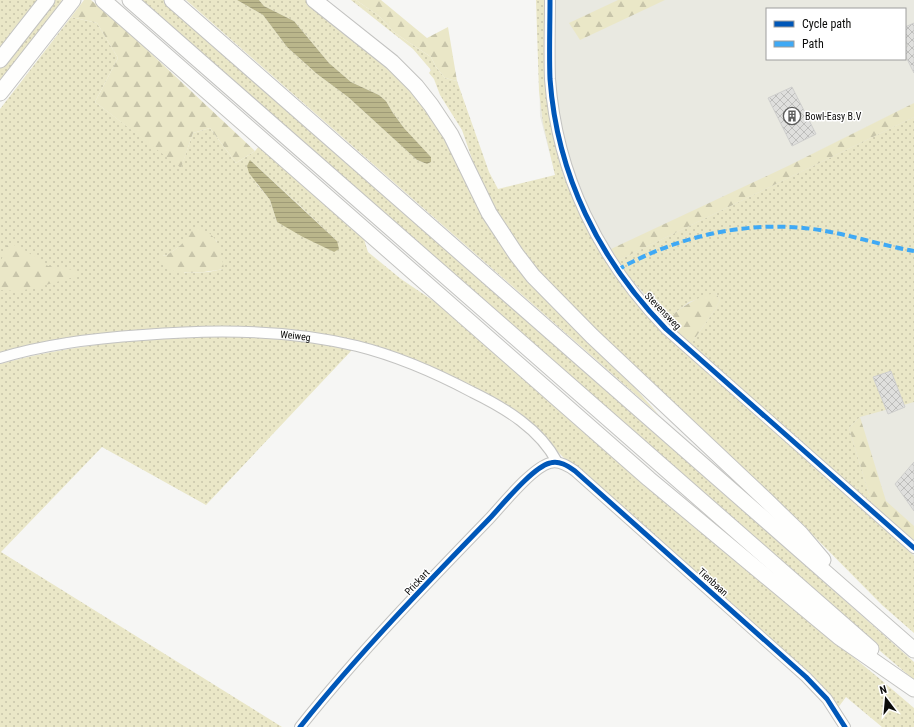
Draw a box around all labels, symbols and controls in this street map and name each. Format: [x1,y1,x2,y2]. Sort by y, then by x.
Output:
legend [766,8,906,60]
text: Cycle path [802,17,852,31]
text: Path [802,37,824,51]
building icon: Bowl-Easy B.V [782,106,802,126]
place label: Bowl-Easy B.V [805,111,862,122]
street label: Stevensweg [643,290,683,332]
street label: Weiweg [280,328,312,343]
street label: Tienbaan [696,566,730,598]
street label: Prickart [402,567,432,597]
north arrow [866,679,906,719]
text: N [878,683,889,697]

